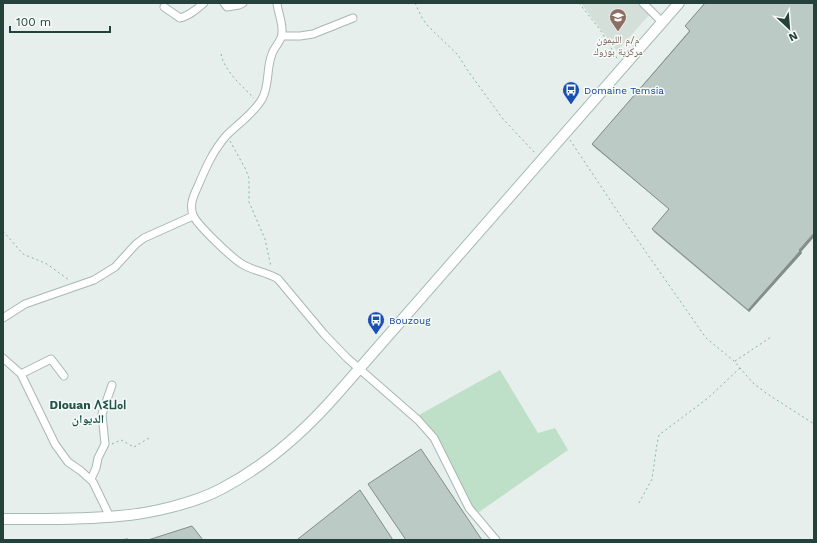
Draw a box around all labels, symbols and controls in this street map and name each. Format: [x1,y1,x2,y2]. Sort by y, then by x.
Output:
school or university icon: م/م الليمون مركزية بوزوك [608,7,628,32]
scale bar [10,8,110,34]
north arrow [769,8,809,48]
text: 100 m [16,15,51,29]
text: N [787,29,800,44]
place label: م/م الليمون مركزية بوزوك [593,34,643,57]
bus stop icon: Domaine Temsia [561,80,581,105]
place label: Domaine Temsia [584,85,664,96]
bus stop icon: Bouzoug [366,310,386,335]
place label: Bouzoug [389,315,431,326]
district label: Diouan ⴷⵉⵡⴰⵏ الديوان [50,398,126,427]

